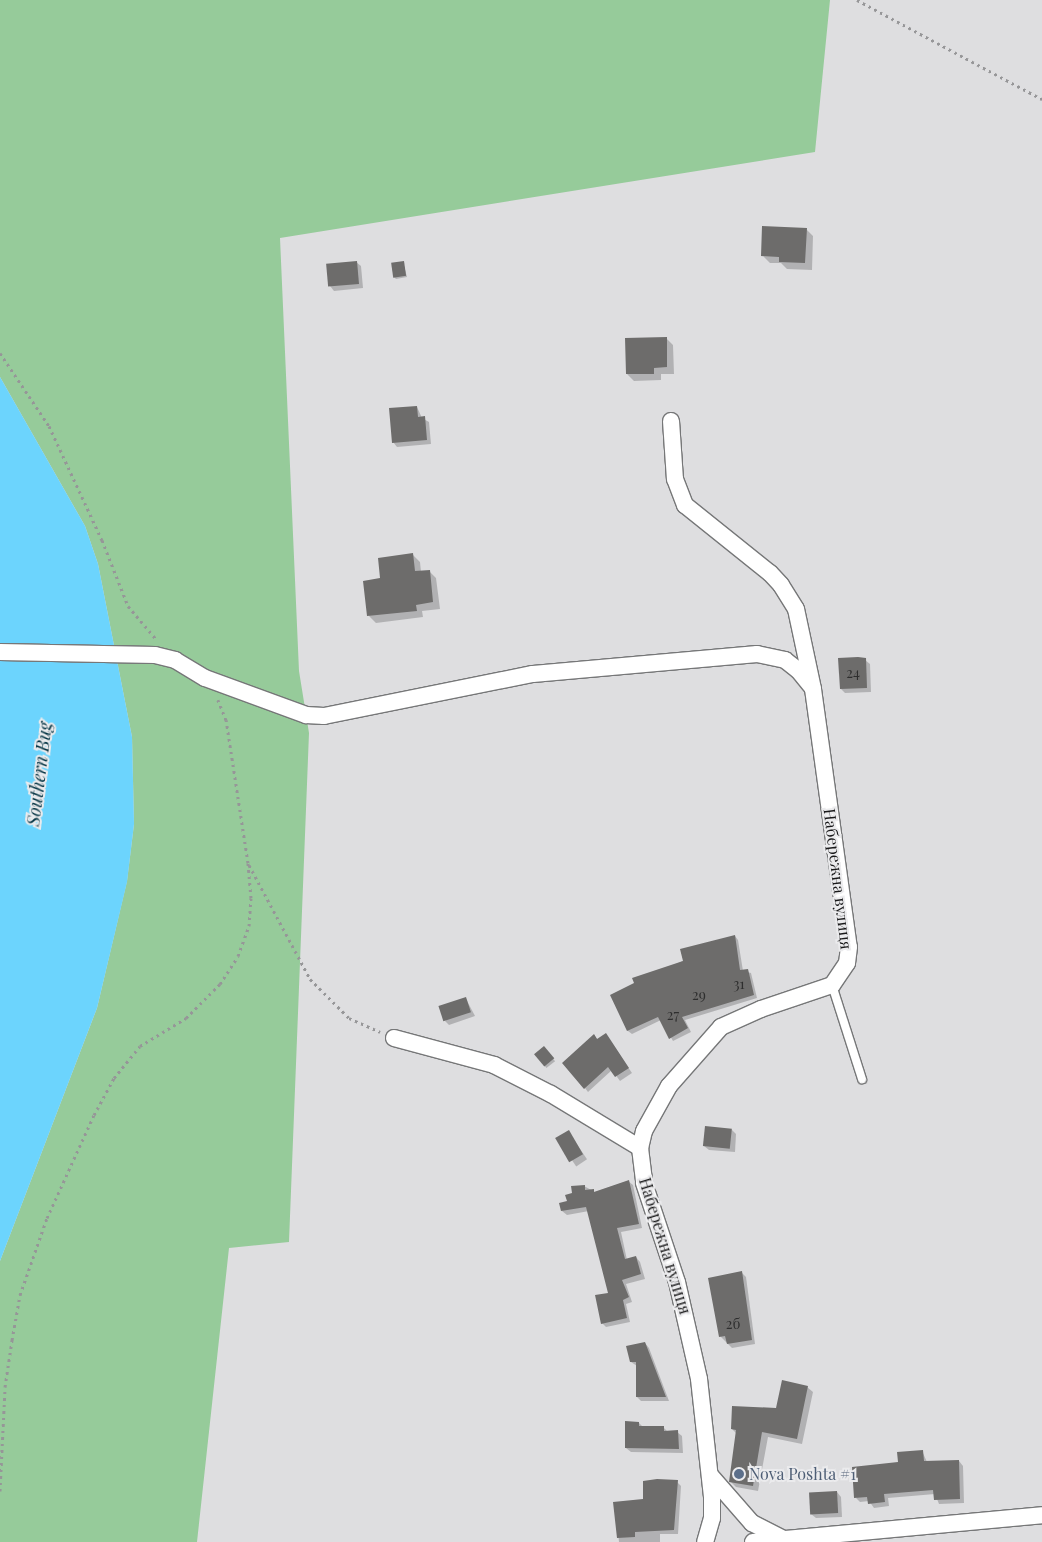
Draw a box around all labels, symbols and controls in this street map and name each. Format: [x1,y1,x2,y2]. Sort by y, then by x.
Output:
house number: 24 [846,665,860,681]
water label: Southern Bug [22,721,56,827]
street label: Набережна вулиця [820,807,856,951]
house number: 31 [733,976,745,992]
house number: 29 [692,987,706,1003]
house number: 27 [667,1007,679,1023]
street label: Набережна вулиця [635,1175,695,1317]
house number: 2б [726,1316,740,1332]
place label: Nova Poshta #1 [749,1464,857,1484]
marker: Nova Poshta #1 [733,1468,745,1480]

